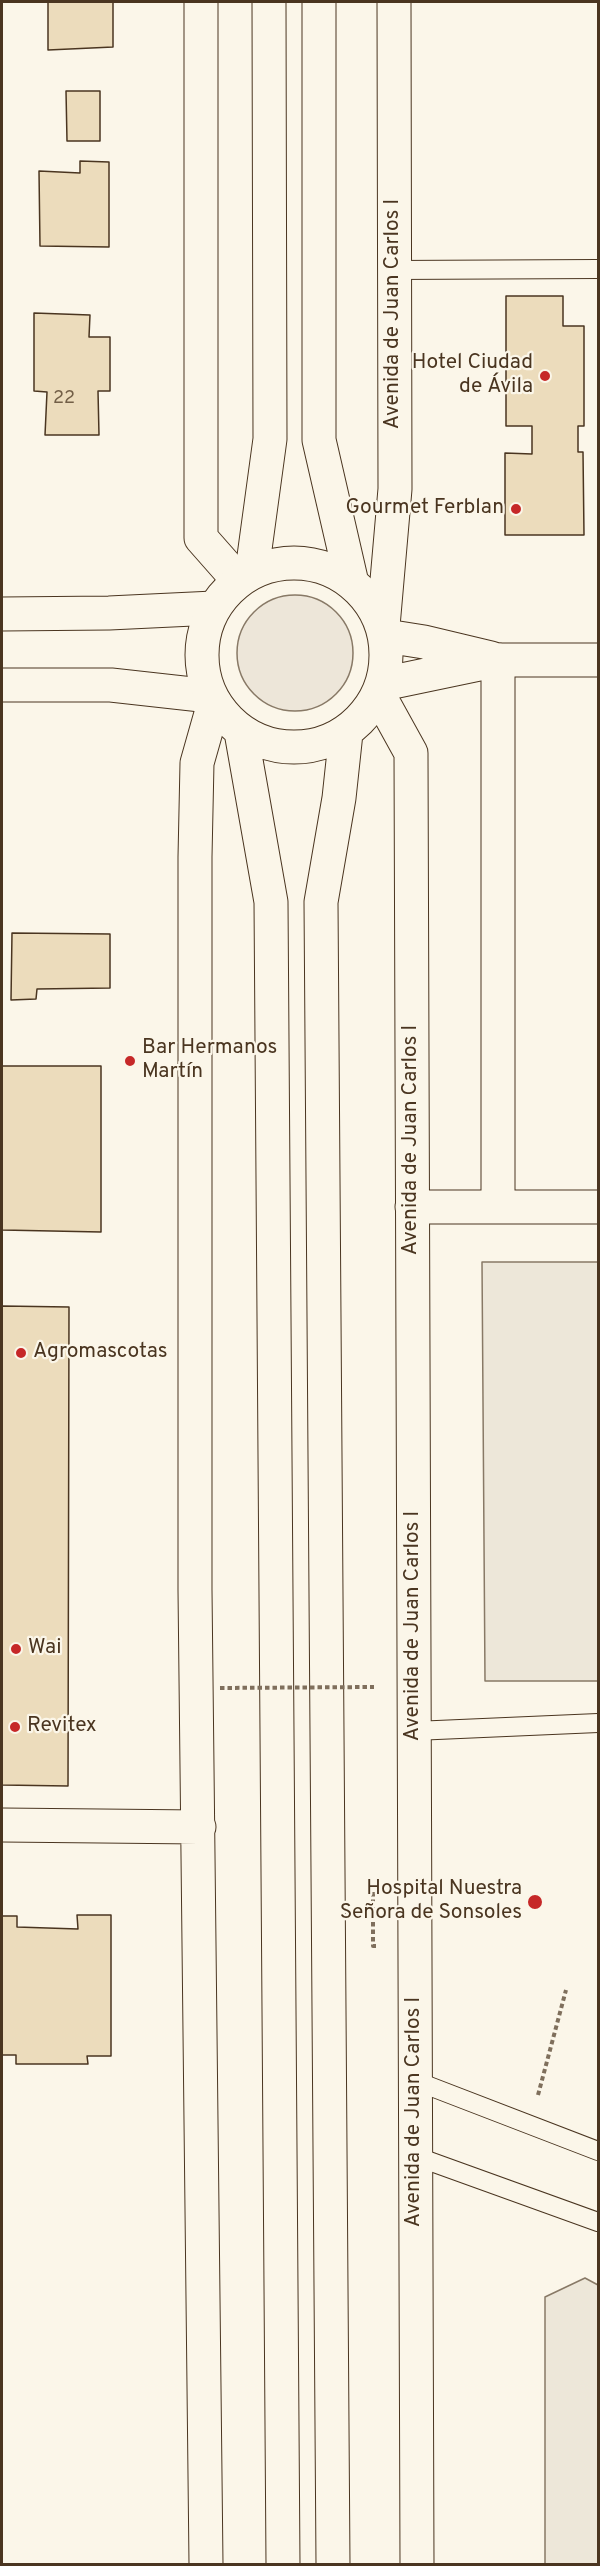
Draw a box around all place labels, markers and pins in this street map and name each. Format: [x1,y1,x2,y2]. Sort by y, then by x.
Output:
place label: Hotel Ciudad de Ávila [412,351,533,401]
marker: Hotel Ciudad de Ávila [538,369,552,383]
place label: Gourmet Ferblan [346,496,504,522]
marker: Gourmet Ferblan [509,502,523,516]
place label: Bar Hermanos Martín [142,1036,277,1086]
marker: Bar Hermanos Martín [123,1054,137,1068]
place label: Agromascotas [33,1340,168,1366]
marker: Agromascotas [14,1346,28,1360]
place label: Wai [28,1636,61,1662]
marker: Wai [9,1642,23,1656]
place label: Revitex [27,1714,97,1740]
marker: Revitex [8,1720,22,1734]
place label: Hospital Nuestra Señora de Sonsoles [340,1877,522,1927]
marker: Hospital Nuestra Señora de Sonsoles [526,1893,544,1911]

